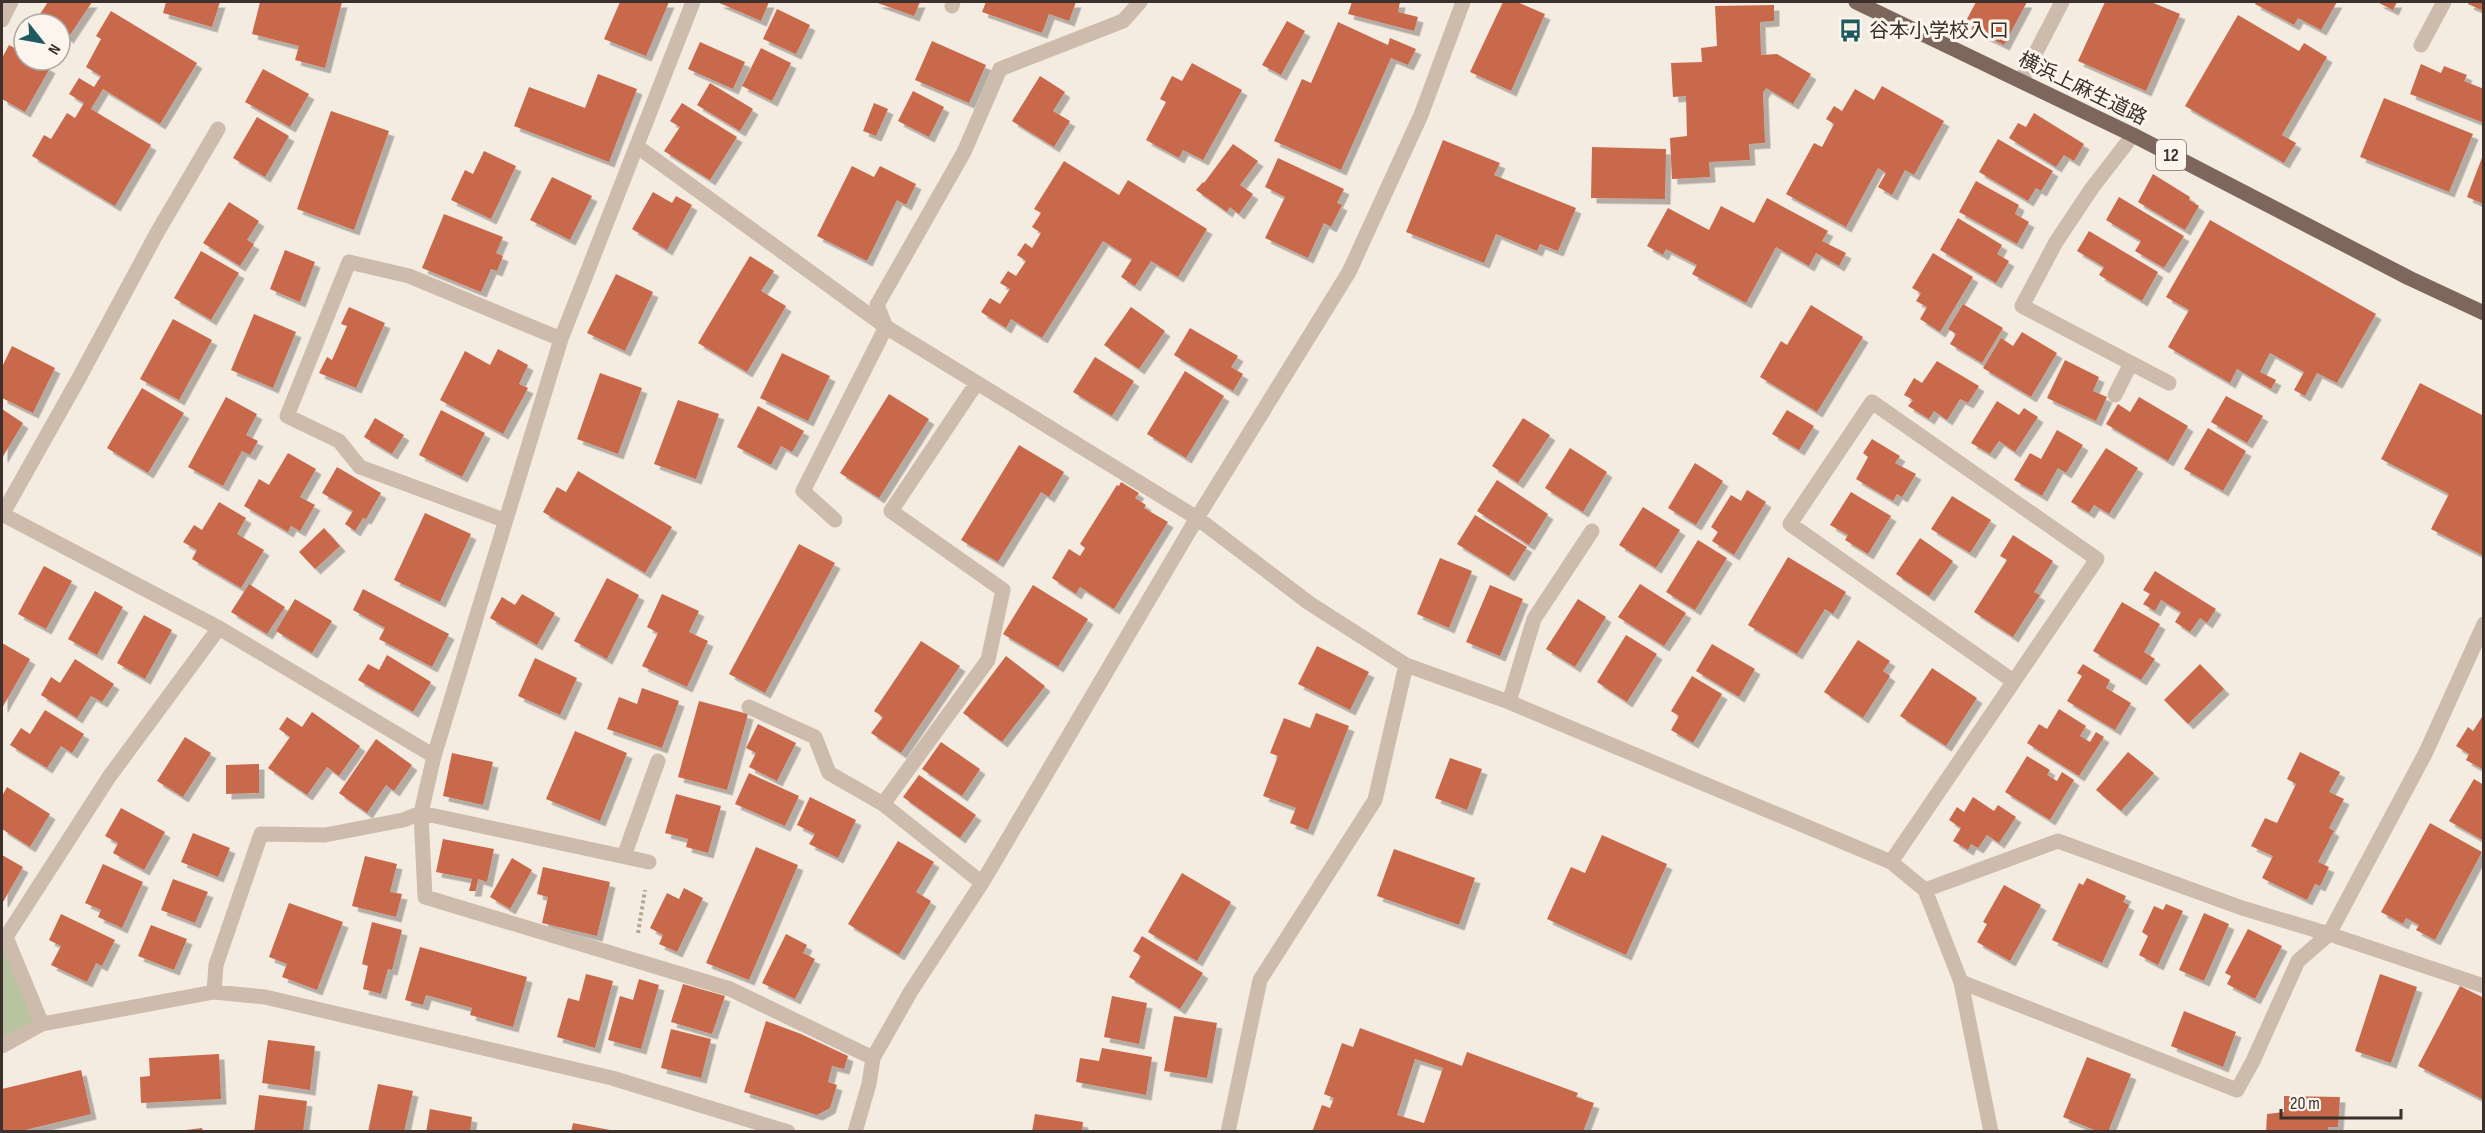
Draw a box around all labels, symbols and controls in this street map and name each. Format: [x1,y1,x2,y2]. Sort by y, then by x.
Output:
north arrow [12,12,72,72]
bus stop icon: 谷本小学校入口 [1838,17,1864,43]
place label: 谷本小学校入口 [1869,19,2009,43]
text: N [43,40,64,58]
street label: 横浜上麻生道路 [2014,47,2151,130]
road number: 12 [2156,140,2186,170]
scale bar [2281,1082,2401,1120]
text: 20 m [2290,1093,2320,1114]

